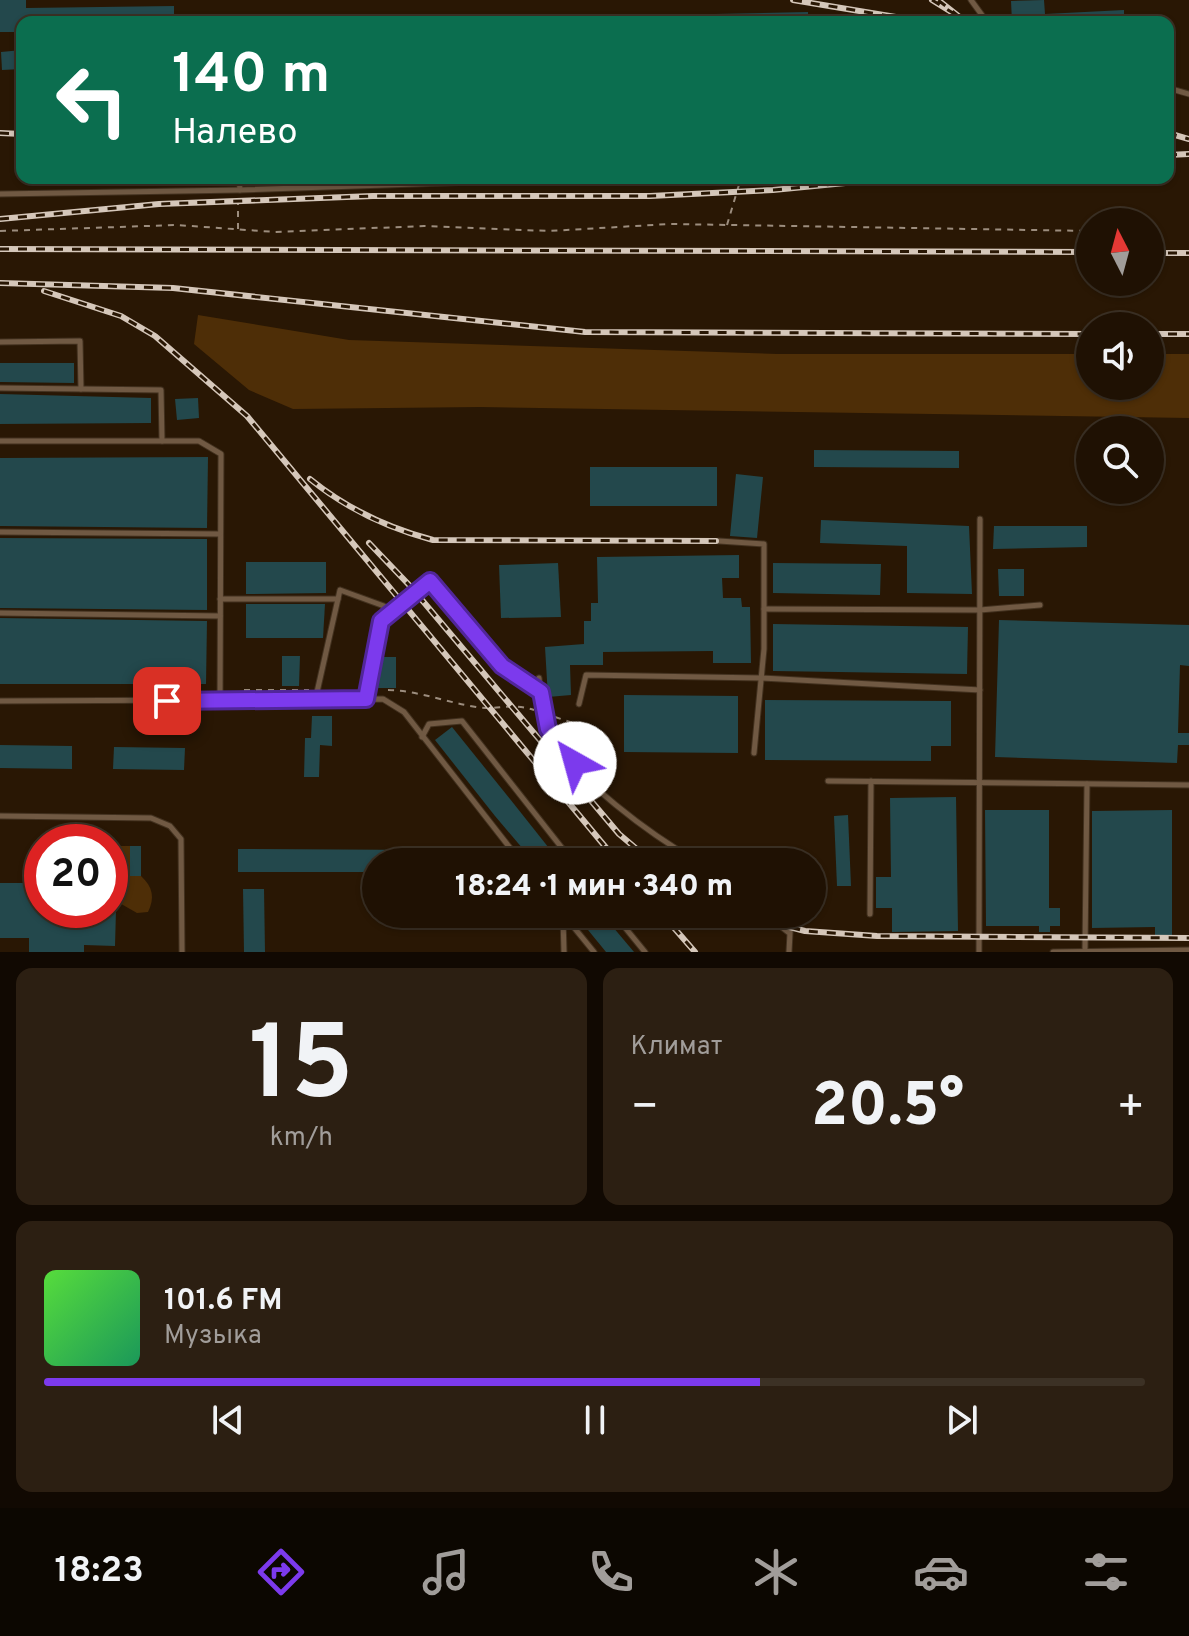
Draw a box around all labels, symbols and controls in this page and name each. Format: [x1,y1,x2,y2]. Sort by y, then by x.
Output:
text: 140 m [172,42,330,112]
icon: left [40,48,144,152]
text: Налево [172,111,298,157]
north arrow [1076,208,1164,296]
map controls [1076,208,1164,504]
button: sound [1076,312,1164,400]
button: search [1076,416,1164,504]
pin [133,667,201,735]
icon: arrive [145,679,189,723]
position arrow [533,721,617,805]
speed limit sign: 20 [24,824,128,928]
text: 18:24 · 1 мин · 340 m [455,869,733,906]
text: 15 [249,1004,354,1136]
text: Климат [631,1031,722,1064]
text: 20.5° [811,1071,964,1147]
text: − [631,1081,659,1137]
text: + [1117,1081,1145,1137]
text: km/h [270,1122,333,1155]
text: 101.6 FM [164,1283,283,1320]
text: Музыка [164,1320,262,1353]
icon: previous [206,1398,250,1442]
icon: pause [573,1398,617,1442]
icon: next [940,1398,984,1442]
icon: directions [253,1544,309,1600]
icon: music [418,1544,474,1600]
icon: phone [583,1544,639,1600]
icon: climate [748,1544,804,1600]
icon: car [913,1544,969,1600]
icon: filters [1078,1544,1134,1600]
text: 18:23 [55,1549,144,1595]

